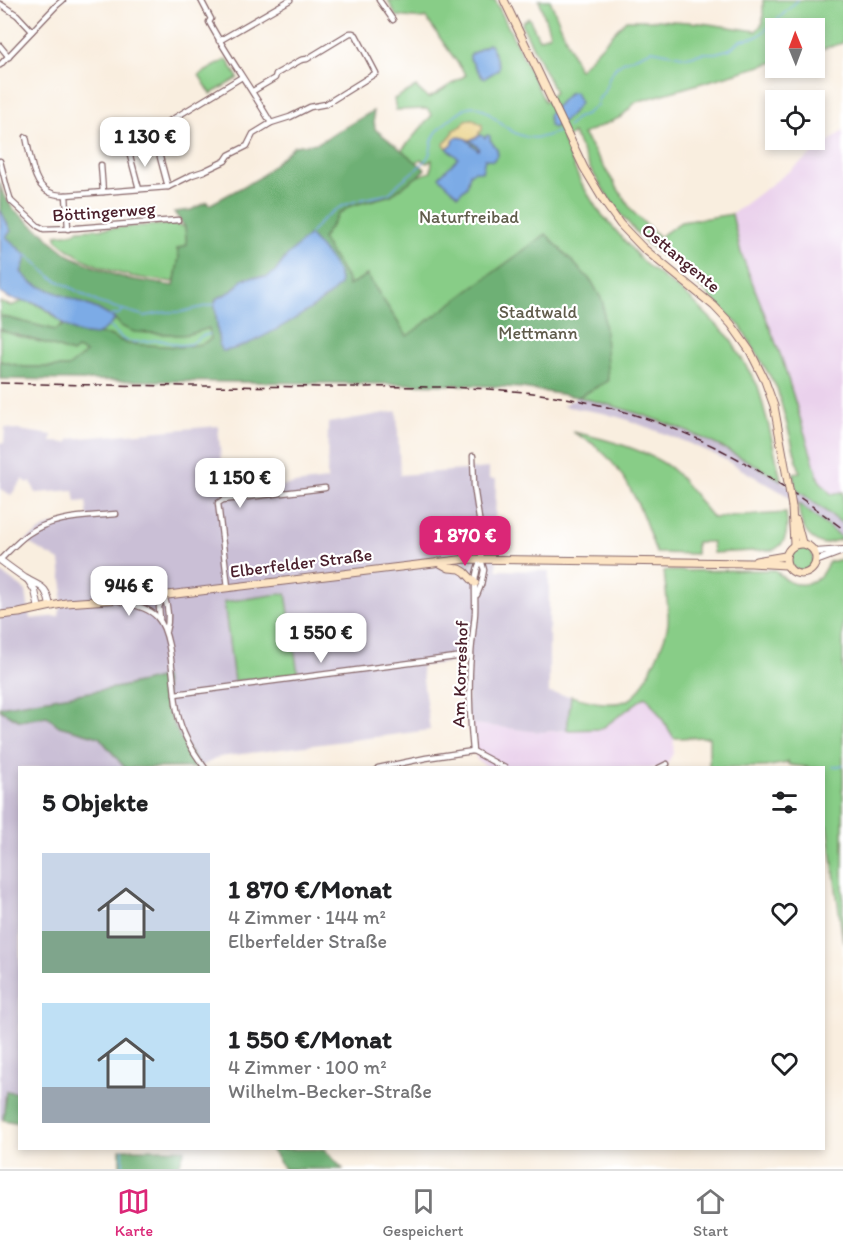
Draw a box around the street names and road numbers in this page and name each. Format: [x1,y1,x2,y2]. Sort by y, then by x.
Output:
street label: Böttingerweg [52,197,157,227]
street label: Osttangente [637,219,725,297]
street label: Elberfelder Straße [229,543,373,583]
street label: Am Korreshof [447,620,473,728]

